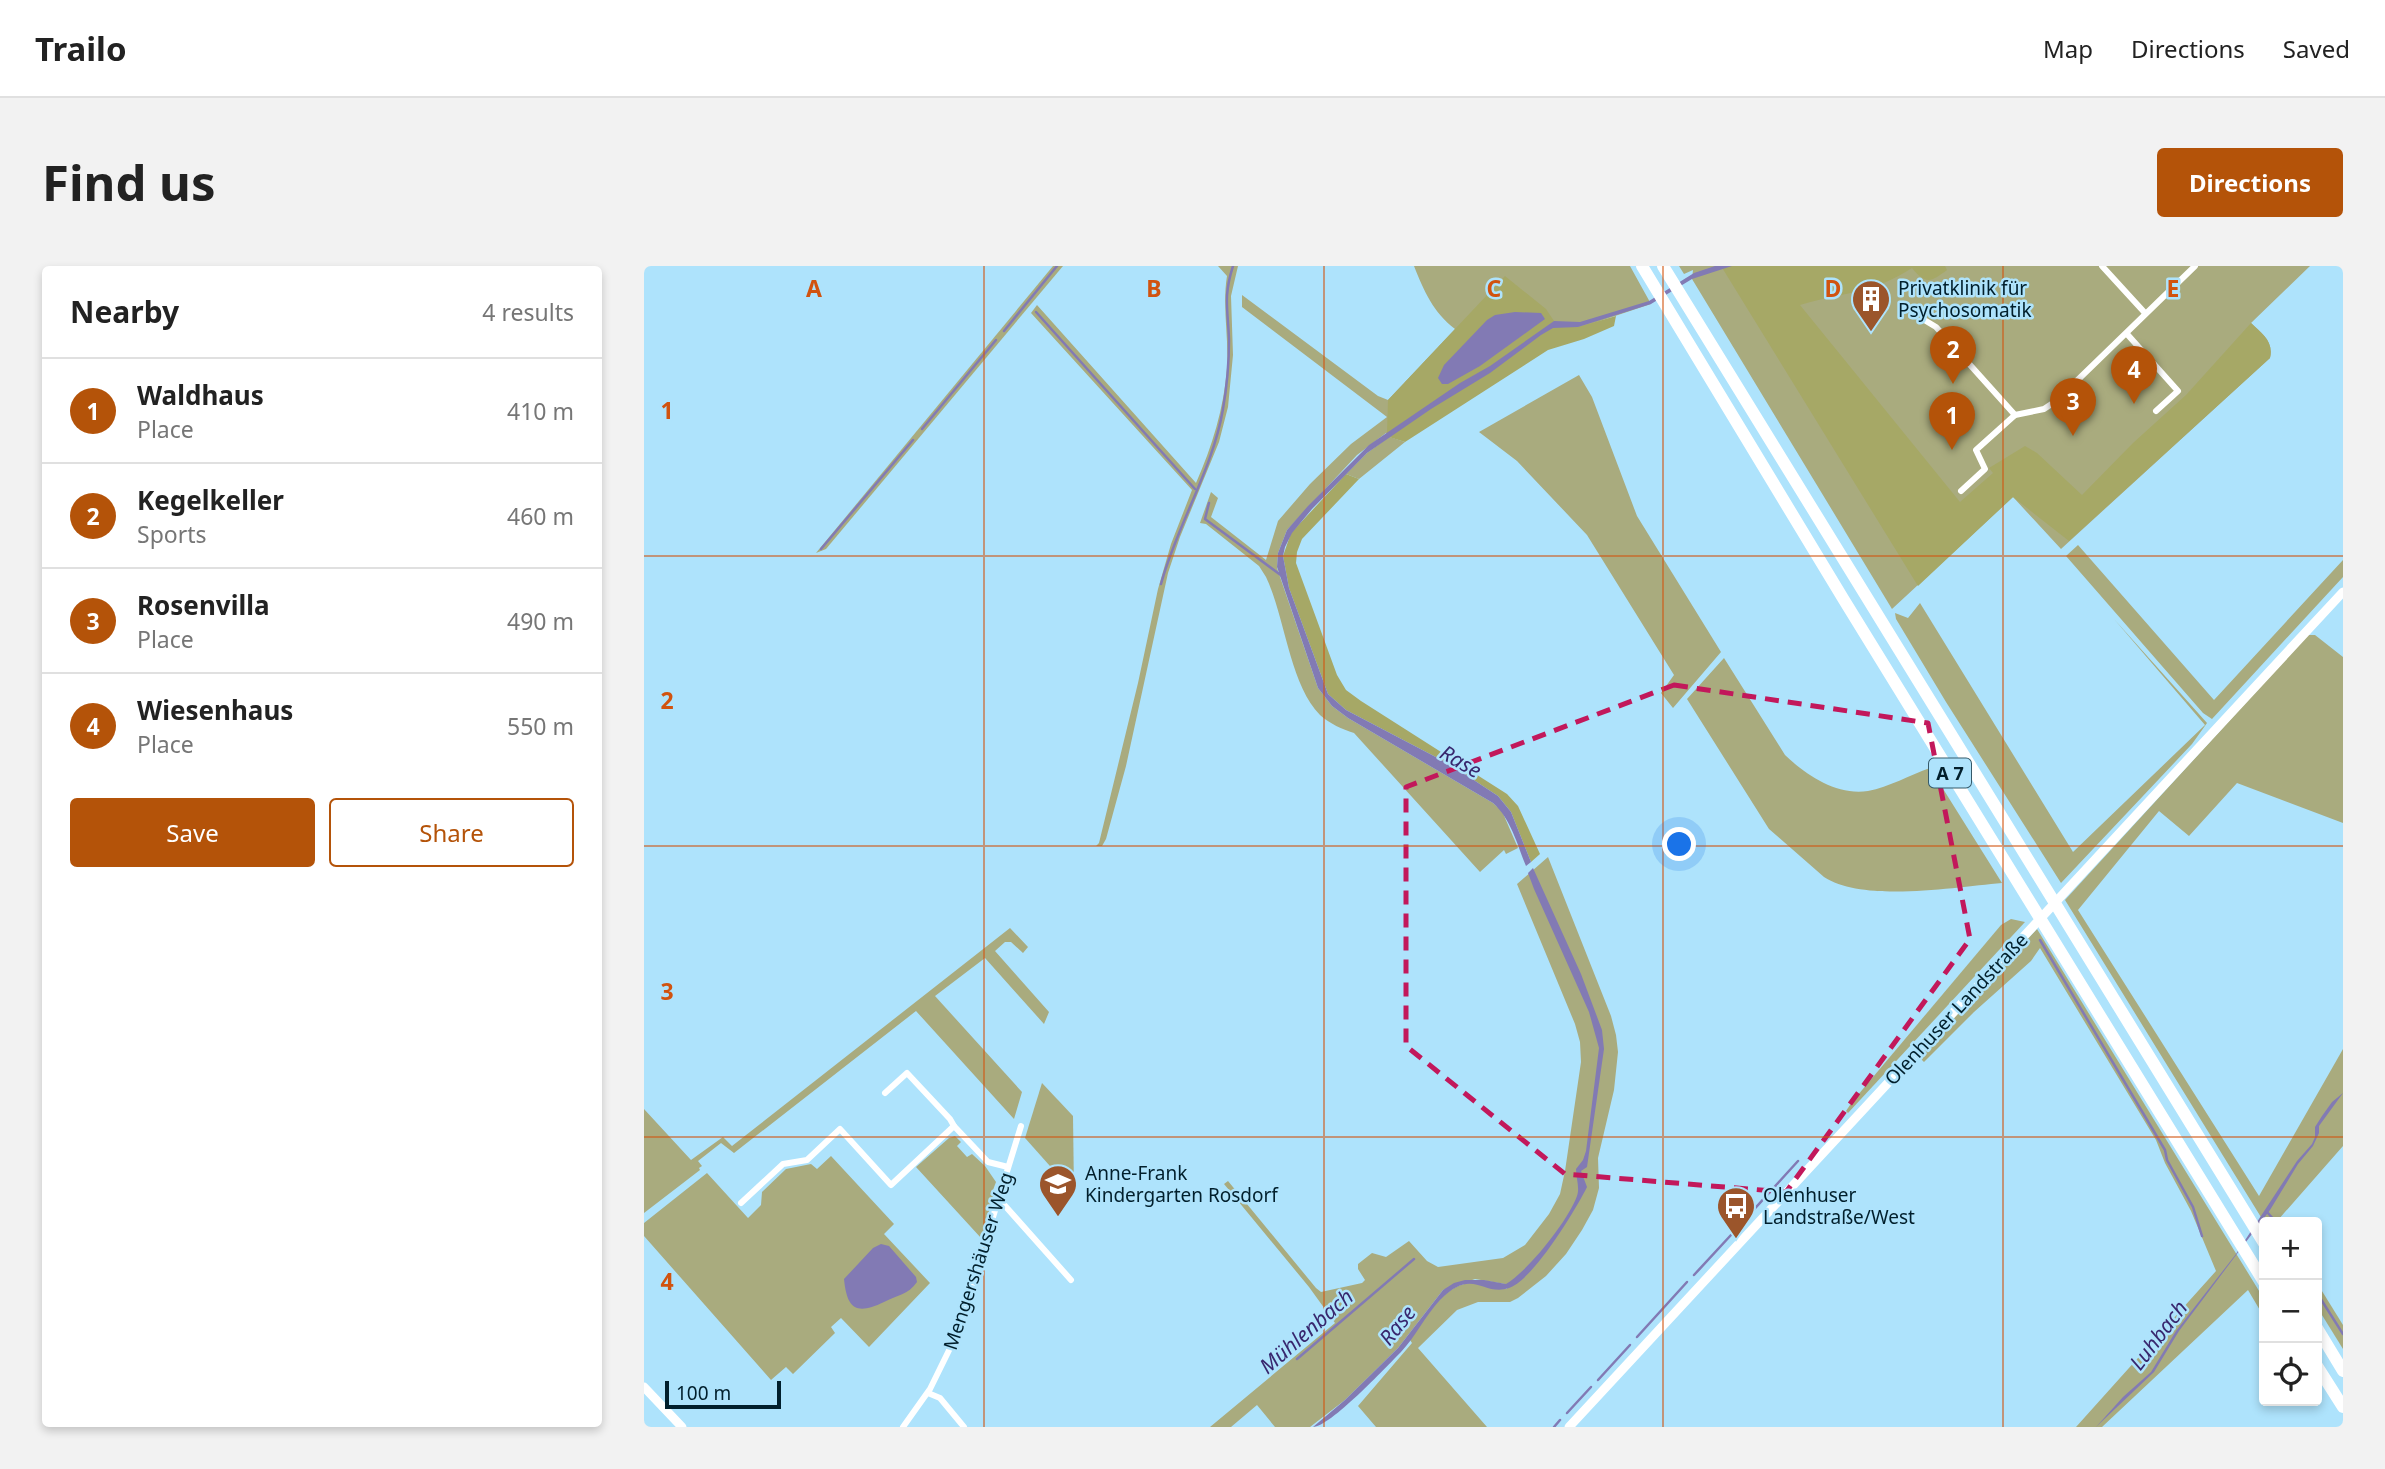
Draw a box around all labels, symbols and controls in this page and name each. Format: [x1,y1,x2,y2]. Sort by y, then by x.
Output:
text: Trailo [35,26,127,71]
text: Map [2043,32,2093,65]
text: Directions [2131,32,2245,65]
text: Saved [2283,32,2350,65]
button: Directions [2157,148,2343,217]
text: Find us [42,149,216,215]
text: A [806,272,822,304]
text: B [1146,272,1162,304]
text: C [1487,272,1502,304]
text: D [1825,272,1841,304]
text: E [2167,272,2179,304]
place label: Privatklinik für Psychosomatik [1898,275,2032,323]
building icon: Privatklinik für Psychosomatik [1850,278,1892,333]
text: Nearby [70,291,179,332]
text: 4 results [482,296,574,328]
pin: 2 [1930,326,1976,384]
pin: 4 [2111,346,2157,404]
text: Waldhaus [137,377,264,413]
pin: 3 [2050,378,2096,436]
pin: 1 [1929,392,1975,450]
text: 1 [660,394,674,426]
text: 1 [86,395,100,427]
text: 410 m [507,395,574,427]
text: Place [137,413,194,445]
text: Kegelkeller [137,482,284,518]
text: 2 [86,500,100,532]
text: 460 m [507,500,574,532]
text: Sports [137,518,207,550]
text: Rosenvilla [137,587,269,623]
text: 3 [86,605,100,637]
text: 490 m [507,605,574,637]
text: Place [137,623,194,655]
text: 2 [660,684,674,716]
text: Wiesenhaus [137,692,293,728]
text: 4 [86,710,100,742]
text: 550 m [507,710,574,742]
text: Place [137,728,194,760]
water label: Rase [1435,738,1487,784]
road number: A 7 [1929,758,1971,788]
button: Save [70,798,315,867]
button: Share [329,798,574,867]
your location [1662,827,1696,861]
street label: Olenhuser Landstraße [1879,927,2033,1091]
text: 3 [660,975,674,1007]
place label: Anne-Frank Kindergarten Rosdorf [1085,1160,1279,1208]
school or university icon: Anne-Frank Kindergarten Rosdorf [1037,1163,1079,1218]
street label: Mengershäuser Weg [937,1169,1019,1353]
place label: Olenhuser Landstraße/West [1763,1182,1915,1230]
bus stop icon: Olenhuser Landstraße/West [1715,1185,1757,1240]
map controls [2259,1217,2322,1406]
button: + [2259,1217,2322,1280]
text: 4 [660,1265,674,1297]
button: − [2259,1280,2322,1343]
water label: Mühlenbach [1253,1282,1359,1380]
water label: Luhbach [2123,1295,2193,1375]
water label: Rase [1372,1299,1422,1351]
button: locate [2259,1343,2322,1406]
scale bar [665,1378,780,1410]
text: 100 m [676,1380,731,1406]

